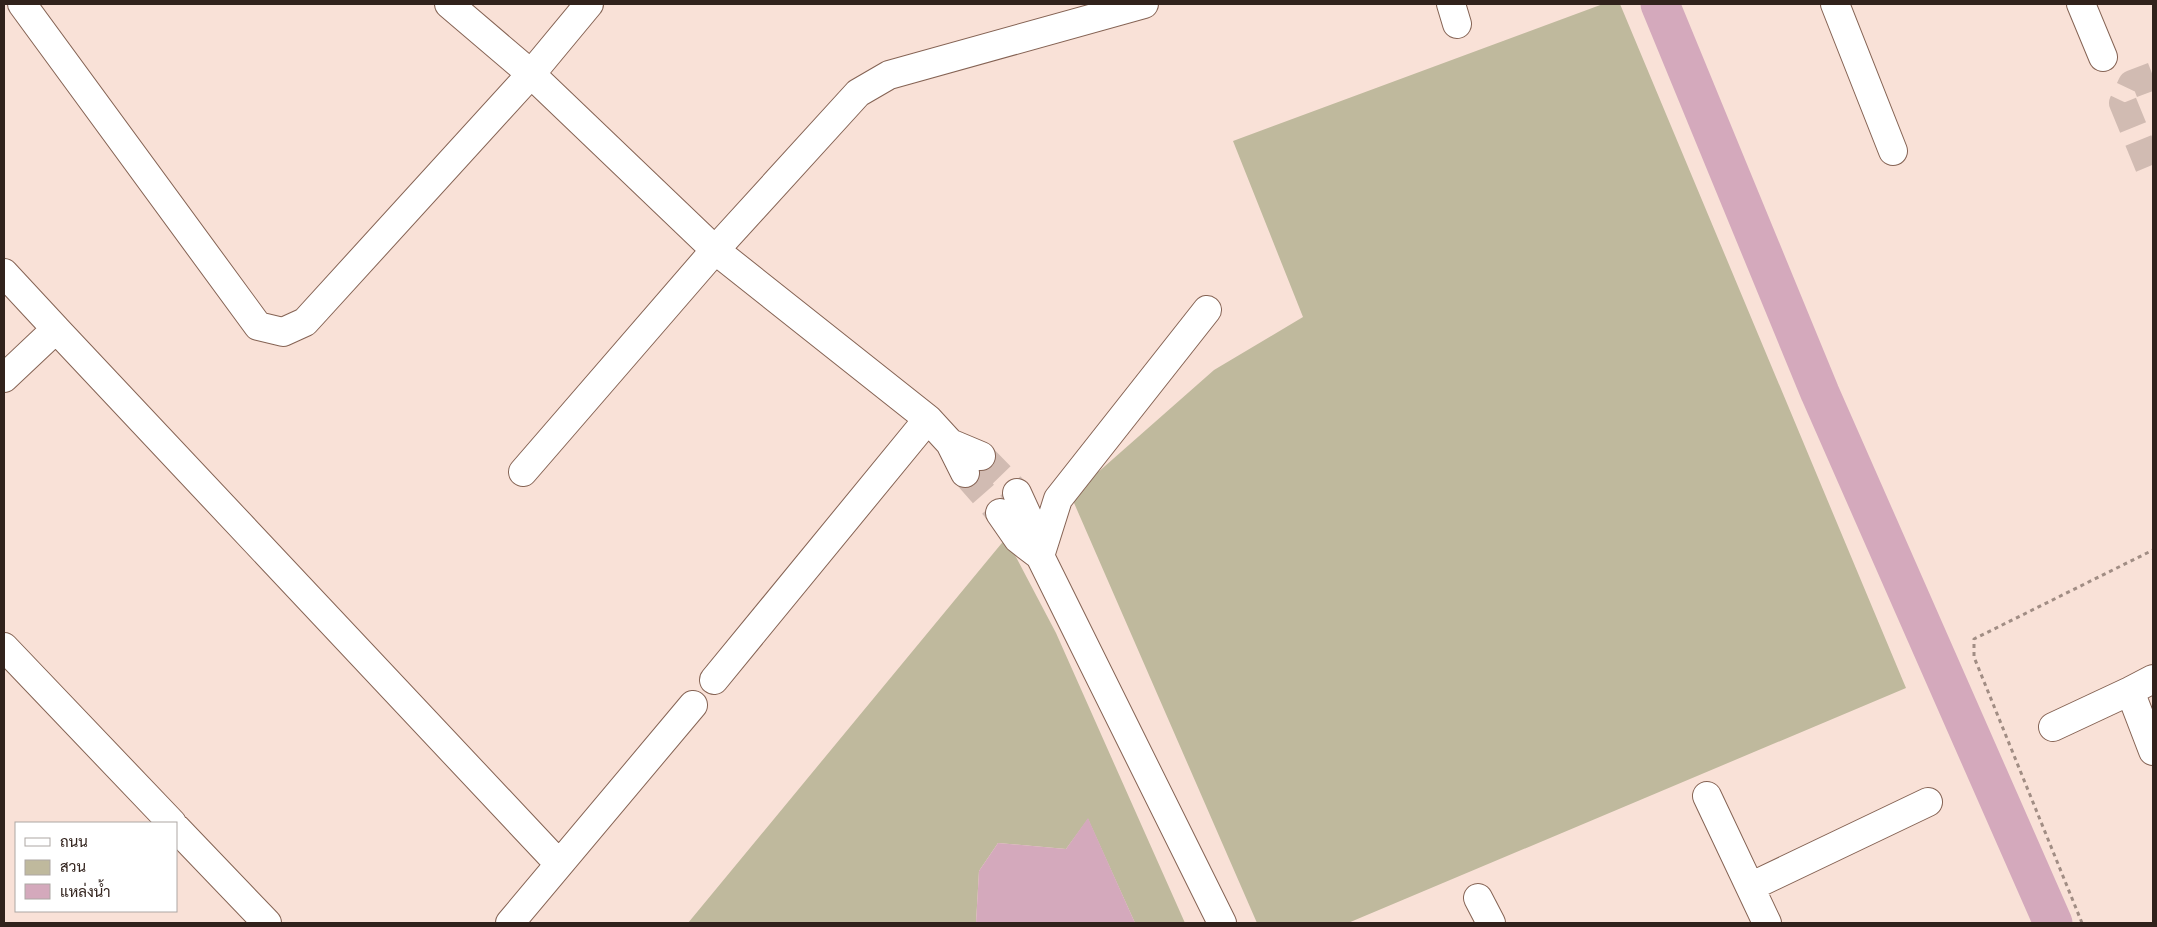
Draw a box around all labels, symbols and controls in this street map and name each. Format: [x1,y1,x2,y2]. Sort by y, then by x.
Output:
legend [15,822,178,912]
text: ถนน [60,832,88,850]
text: สวน [60,857,86,875]
text: แหล่งน้ำ [60,879,111,900]

